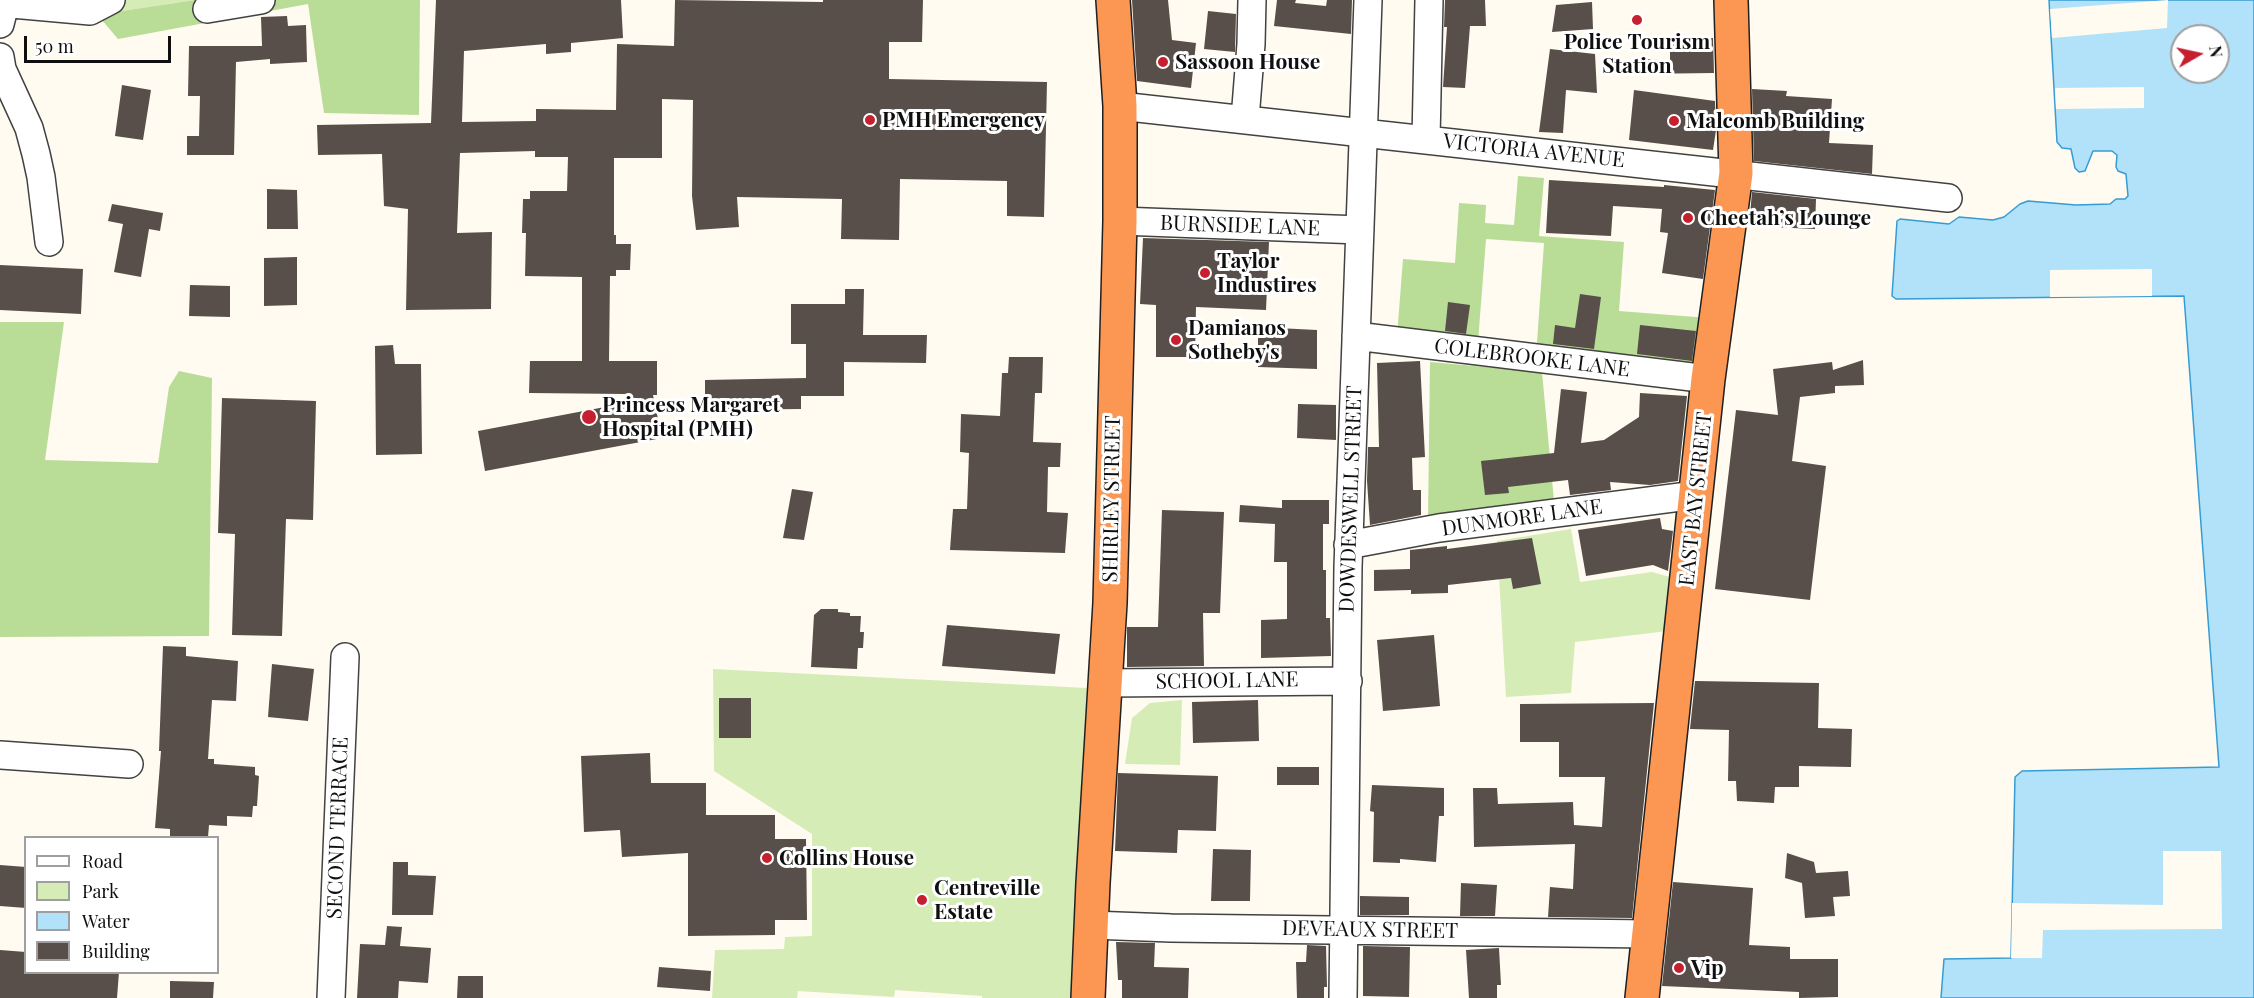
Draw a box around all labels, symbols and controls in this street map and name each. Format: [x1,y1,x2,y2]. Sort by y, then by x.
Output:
marker: Police Tourism Station [1630,13,1644,27]
scale bar [27,24,174,62]
north arrow [2170,24,2230,84]
place label: Police Tourism Station [1564,29,1710,79]
text: 50 m [35,34,74,58]
text: N [2205,44,2228,59]
place label: Sassoon House [1175,49,1320,75]
marker: Sassoon House [1156,55,1170,69]
place label: PMH Emergency [882,107,1045,133]
place label: Malcomb Building [1686,108,1864,134]
marker: PMH Emergency [863,113,877,127]
marker: Malcomb Building [1667,114,1681,128]
street label: VICTORIA AVENUE [1442,129,1626,173]
place label: Cheetah’s Lounge [1700,205,1871,231]
street label: BURNSIDE LANE [1160,211,1320,241]
marker: Cheetah’s Lounge [1681,211,1695,225]
place label: Taylor Industires [1217,248,1317,298]
marker: Taylor Industires [1198,266,1212,280]
place label: Damianos Sotheby's [1188,315,1286,365]
marker: Damianos Sotheby's [1169,333,1183,347]
street label: COLEBROOKE LANE [1433,333,1631,383]
street label: DOWDESWELL STREET [1334,385,1368,613]
place label: Princess Margaret Hospital (PMH) [602,392,780,442]
marker: Princess Margaret Hospital (PMH) [580,408,598,426]
street label: EAST BAY STREET [1674,411,1718,587]
street label: SHIRLEY STREET [1098,415,1126,583]
street label: DUNMORE LANE [1440,494,1604,542]
street label: SCHOOL LANE [1155,667,1299,695]
street label: SECOND TERRACE [322,736,354,920]
legend [24,836,219,974]
place label: Collins House [779,845,914,871]
text: Road [82,849,123,873]
marker: Collins House [760,851,774,865]
place label: Centreville Estate [934,875,1040,925]
text: Park [82,879,119,903]
marker: Centreville Estate [915,893,929,907]
text: Water [82,909,130,933]
street label: DEVEAUX STREET [1282,916,1458,944]
text: Building [82,939,150,963]
place label: Vip [1691,955,1724,981]
marker: Vip [1672,961,1686,975]

